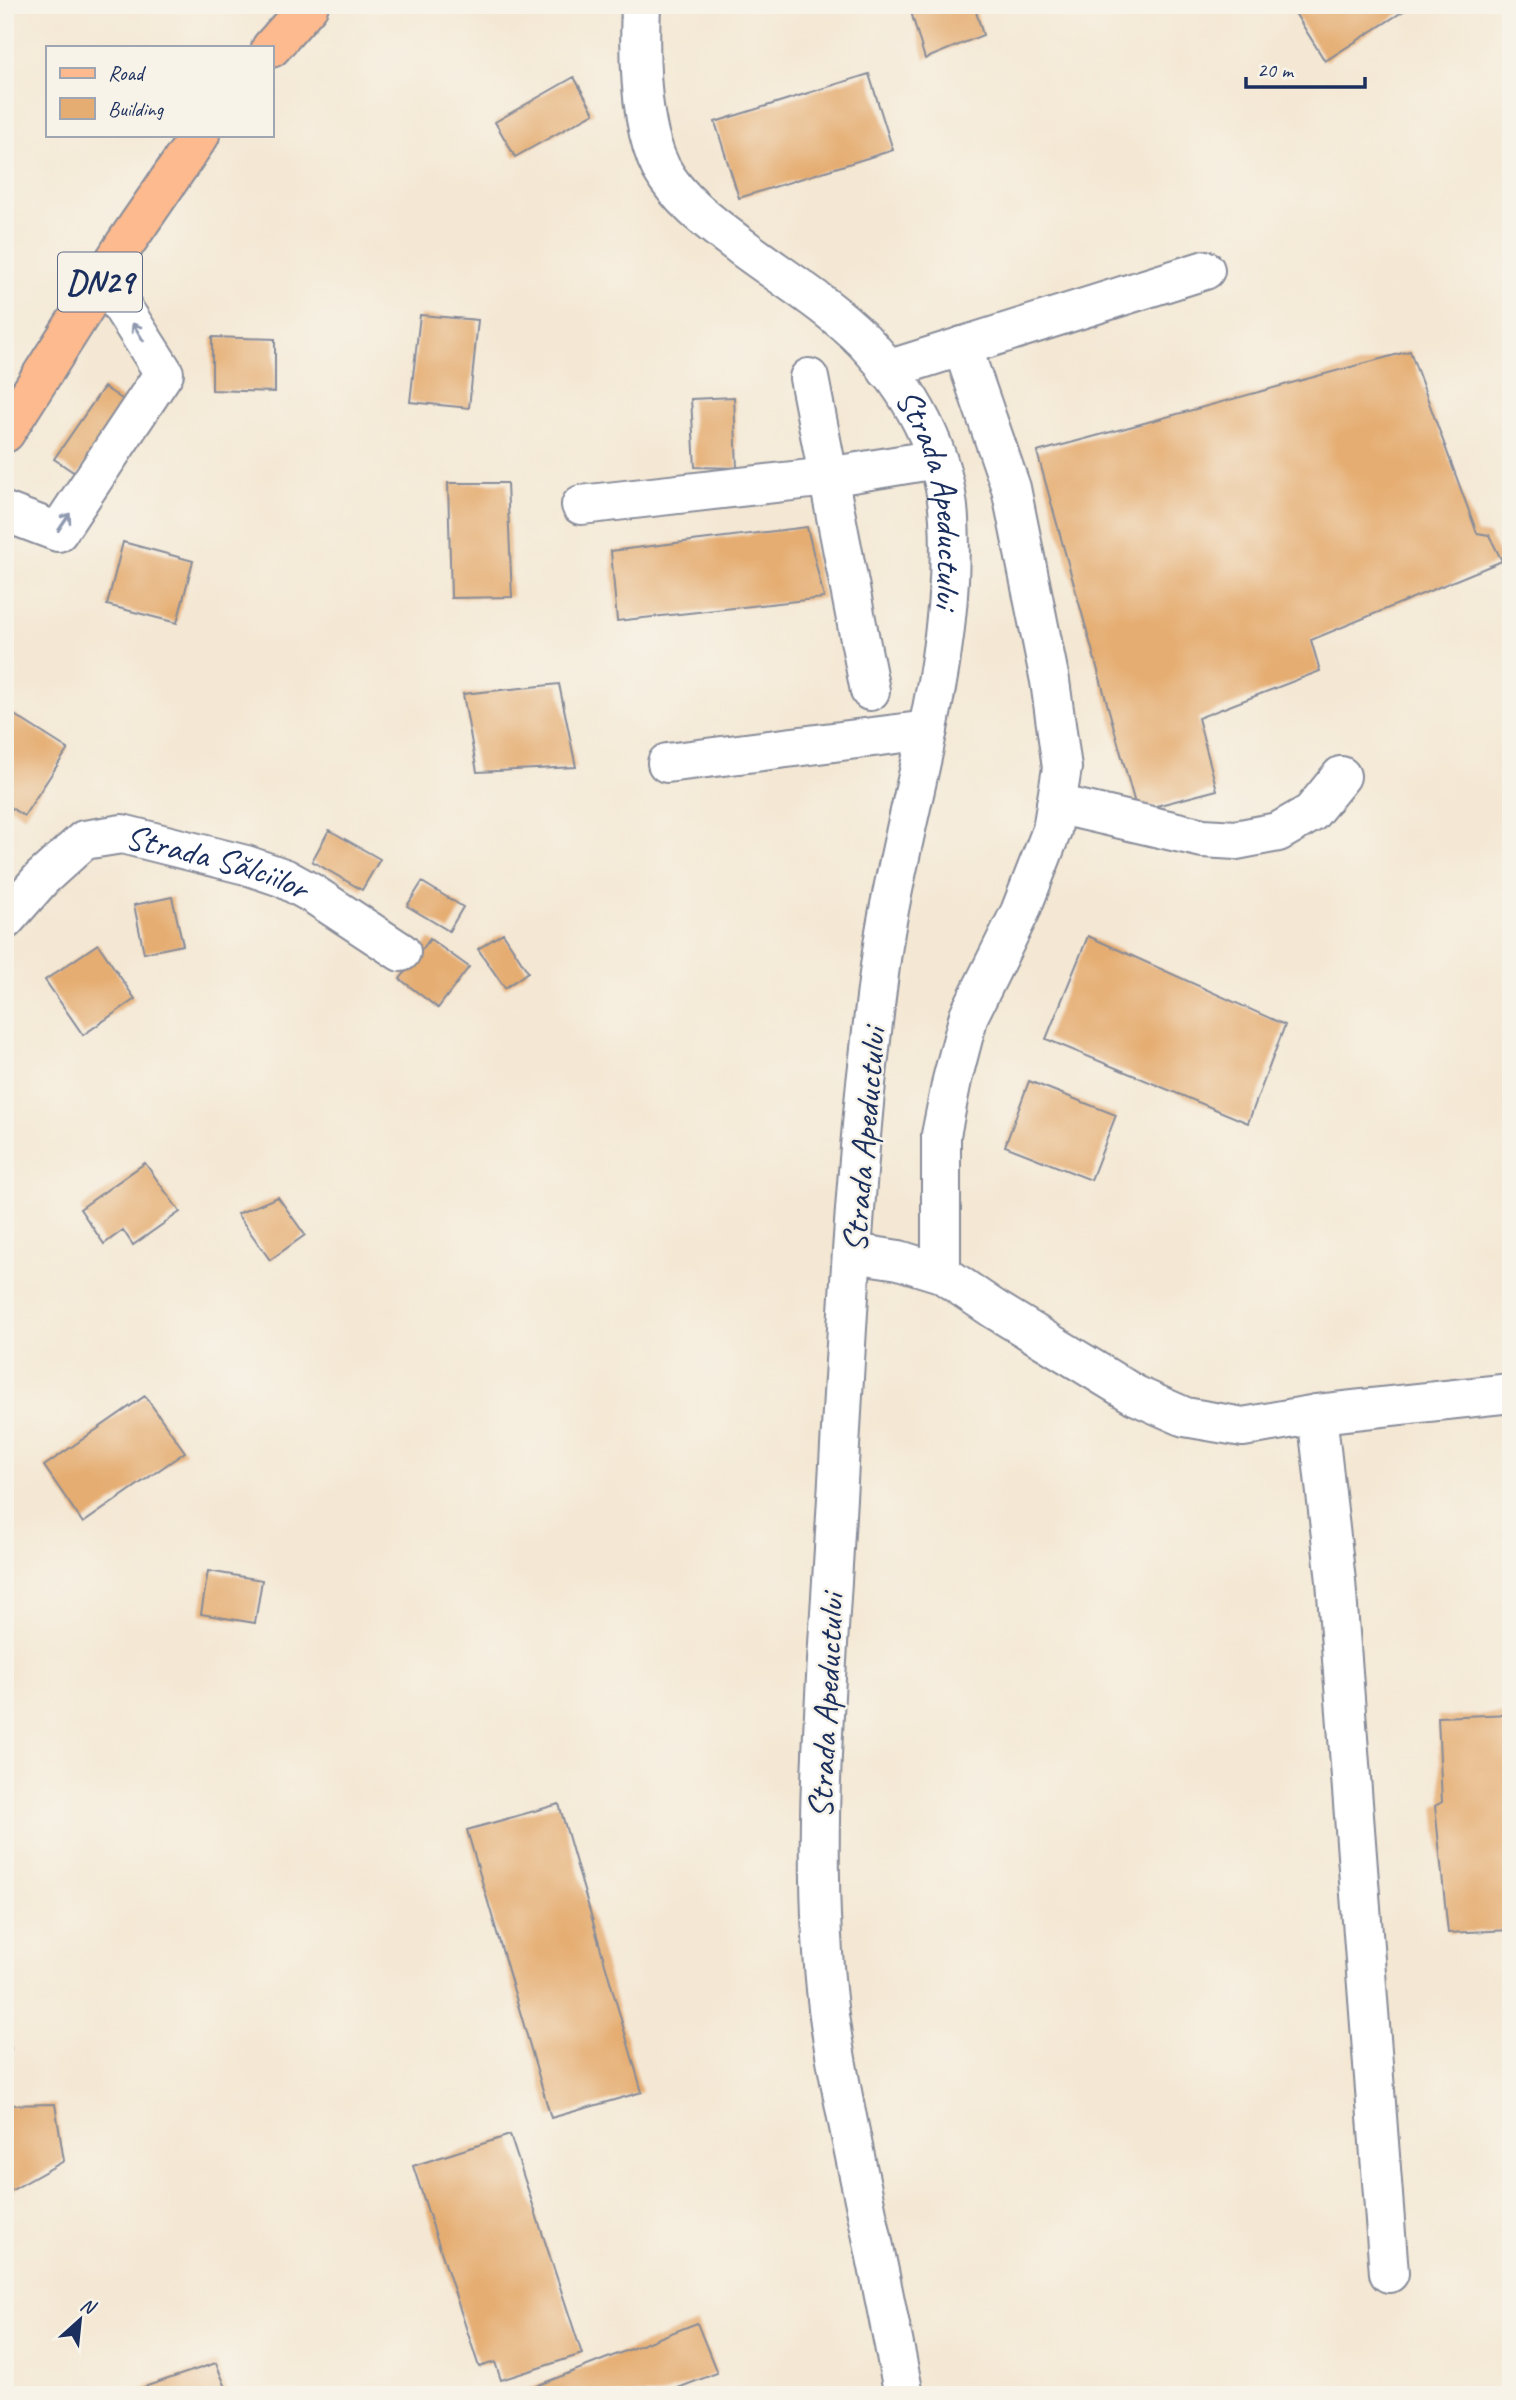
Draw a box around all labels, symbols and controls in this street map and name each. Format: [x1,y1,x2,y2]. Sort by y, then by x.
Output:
legend [46,46,273,136]
scale bar [1246,46,1366,90]
text: 20 m [1257,57,1295,83]
text: Road [108,60,147,86]
text: Building [108,96,165,122]
road number: DN29 [58,252,142,312]
one-way arrow [131,323,146,342]
street label: Strada Apeductului [886,380,972,615]
one-way arrow [57,513,72,532]
street label: Strada Sălciilor [121,813,320,911]
street label: Strada Apeductului [832,1021,897,1254]
street label: Strada Apeductului [798,1588,855,1820]
north arrow [46,2284,116,2354]
text: N [77,2292,101,2321]

